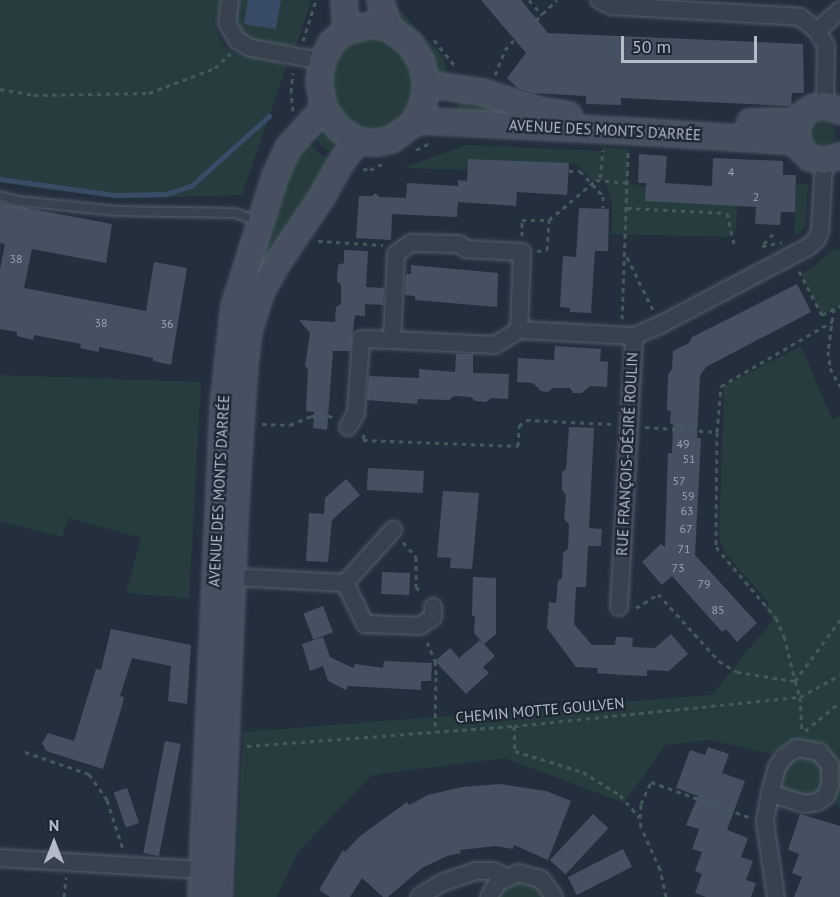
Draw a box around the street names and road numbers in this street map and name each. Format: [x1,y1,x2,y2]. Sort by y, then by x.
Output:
street label: AVENUE DES MONTS D'ARRÉE [509,116,701,144]
street label: RUE FRANÇOIS-DÉSIRÉ ROULIN [613,352,641,556]
street label: AVENUE DES MONTS D'ARRÉE [205,395,233,587]
street label: CHEMIN MOTTE GOULVEN [455,694,625,726]

